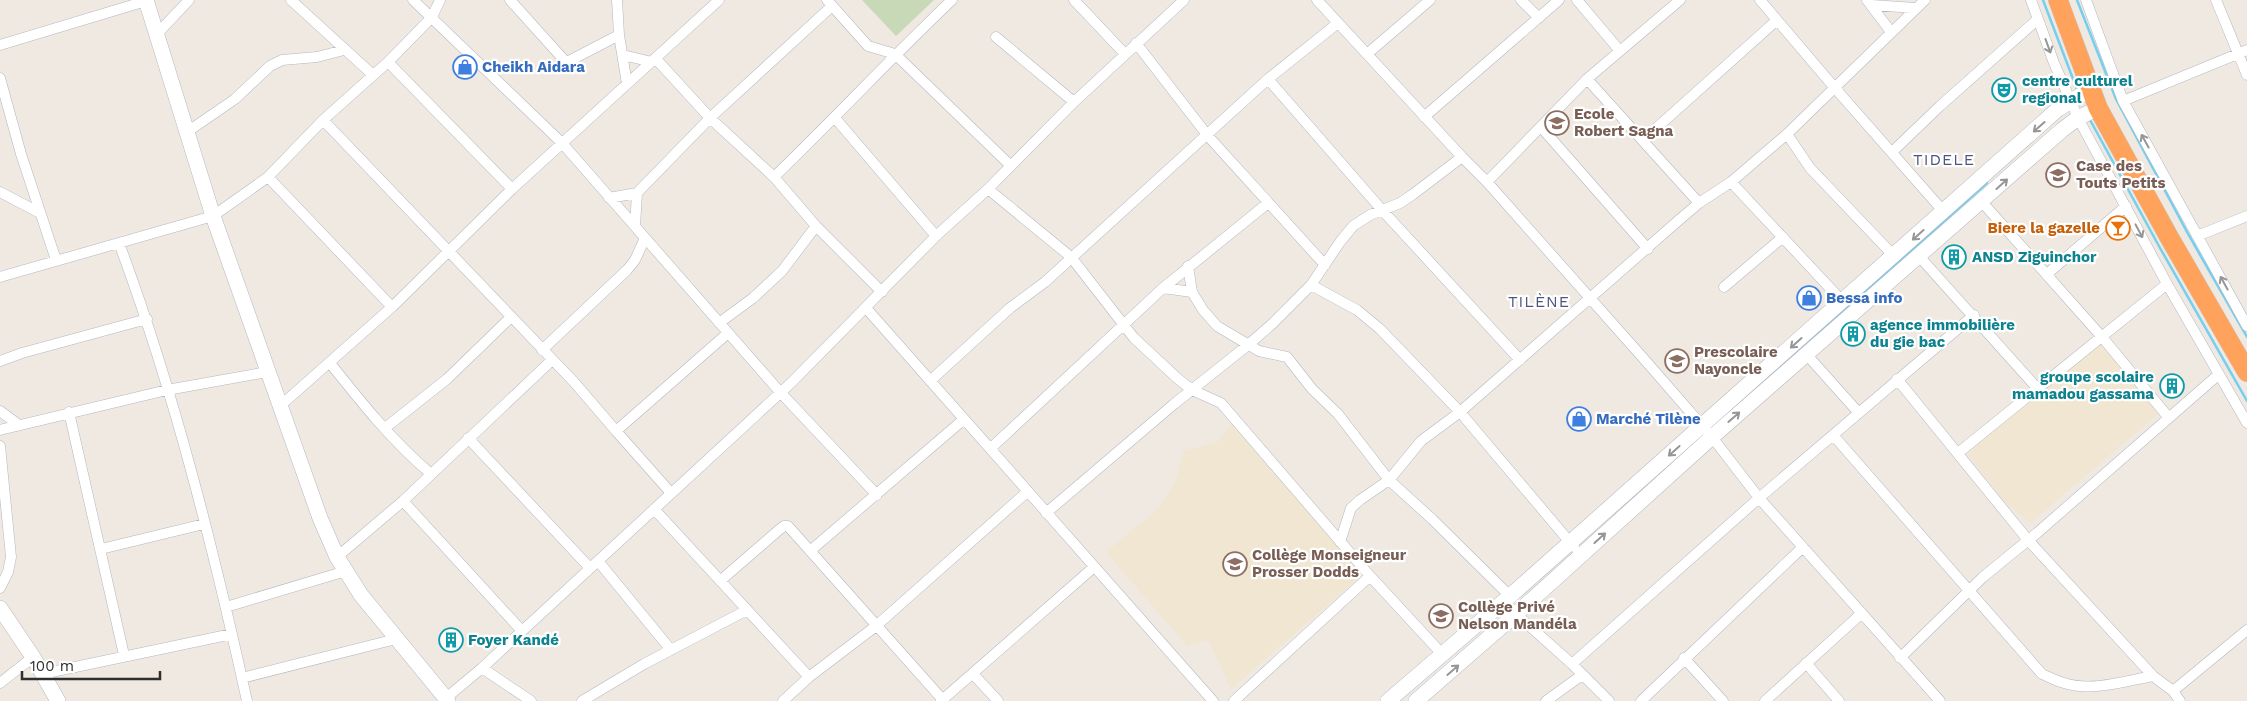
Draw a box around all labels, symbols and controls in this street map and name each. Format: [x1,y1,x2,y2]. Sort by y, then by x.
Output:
one-way arrow [2043,38,2053,53]
shop icon: Cheikh Aidara [452,54,478,80]
place label: Cheikh Aidara [482,58,585,76]
place label: centre culturel regional [2022,72,2133,107]
theatre icon: centre culturel regional [1991,77,2017,103]
place label: Ecole Robert Sagna [1574,105,1674,140]
school or university icon: Ecole Robert Sagna [1544,110,1570,136]
one-way arrow [2032,121,2045,132]
one-way arrow [2140,134,2149,149]
district label: TIDELE [1913,150,1975,169]
place label: Case des Touts Petits [2076,157,2165,192]
school or university icon: Case des Touts Petits [2045,162,2071,188]
one-way arrow [1995,178,2008,190]
bar icon: Biere la gazelle [2105,215,2131,241]
place label: Biere la gazelle [1988,219,2100,237]
one-way arrow [2135,223,2144,238]
one-way arrow [1911,230,1924,241]
building icon: ANSD Ziguinchor [1941,244,1967,270]
place label: ANSD Ziguinchor [1972,248,2097,266]
one-way arrow [2218,277,2228,291]
shop icon: Bessa info [1796,285,1822,311]
place label: Bessa info [1826,289,1903,307]
district label: TILÈNE [1508,292,1570,311]
place label: agence immobilière du gie bac [1870,316,2015,351]
building icon: agence immobilière du gie bac [1840,321,1866,347]
one-way arrow [1790,337,1803,349]
place label: Prescolaire Nayoncle [1694,343,1778,378]
school or university icon: Prescolaire Nayoncle [1664,348,1690,374]
place label: groupe scolaire mamadou gassama [2012,368,2154,403]
building icon: groupe scolaire mamadou gassama [2159,373,2185,399]
shop icon: Marché Tilène [1566,406,1592,432]
place label: Marché Tilène [1596,410,1701,428]
one-way arrow [1728,412,1741,423]
one-way arrow [1668,445,1681,456]
one-way arrow [1594,532,1607,544]
place label: Collège Monseigneur Prosser Dodds [1252,546,1407,581]
school or university icon: Collège Monseigneur Prosser Dodds [1222,551,1248,577]
place label: Collège Privé Nelson Mandéla [1458,598,1577,633]
school or university icon: Collège Privé Nelson Mandéla [1428,603,1454,629]
building icon: Foyer Kandé [438,627,464,653]
place label: Foyer Kandé [468,631,559,649]
scale bar [22,648,160,680]
text: 100 m [30,657,74,675]
one-way arrow [1447,664,1460,675]

